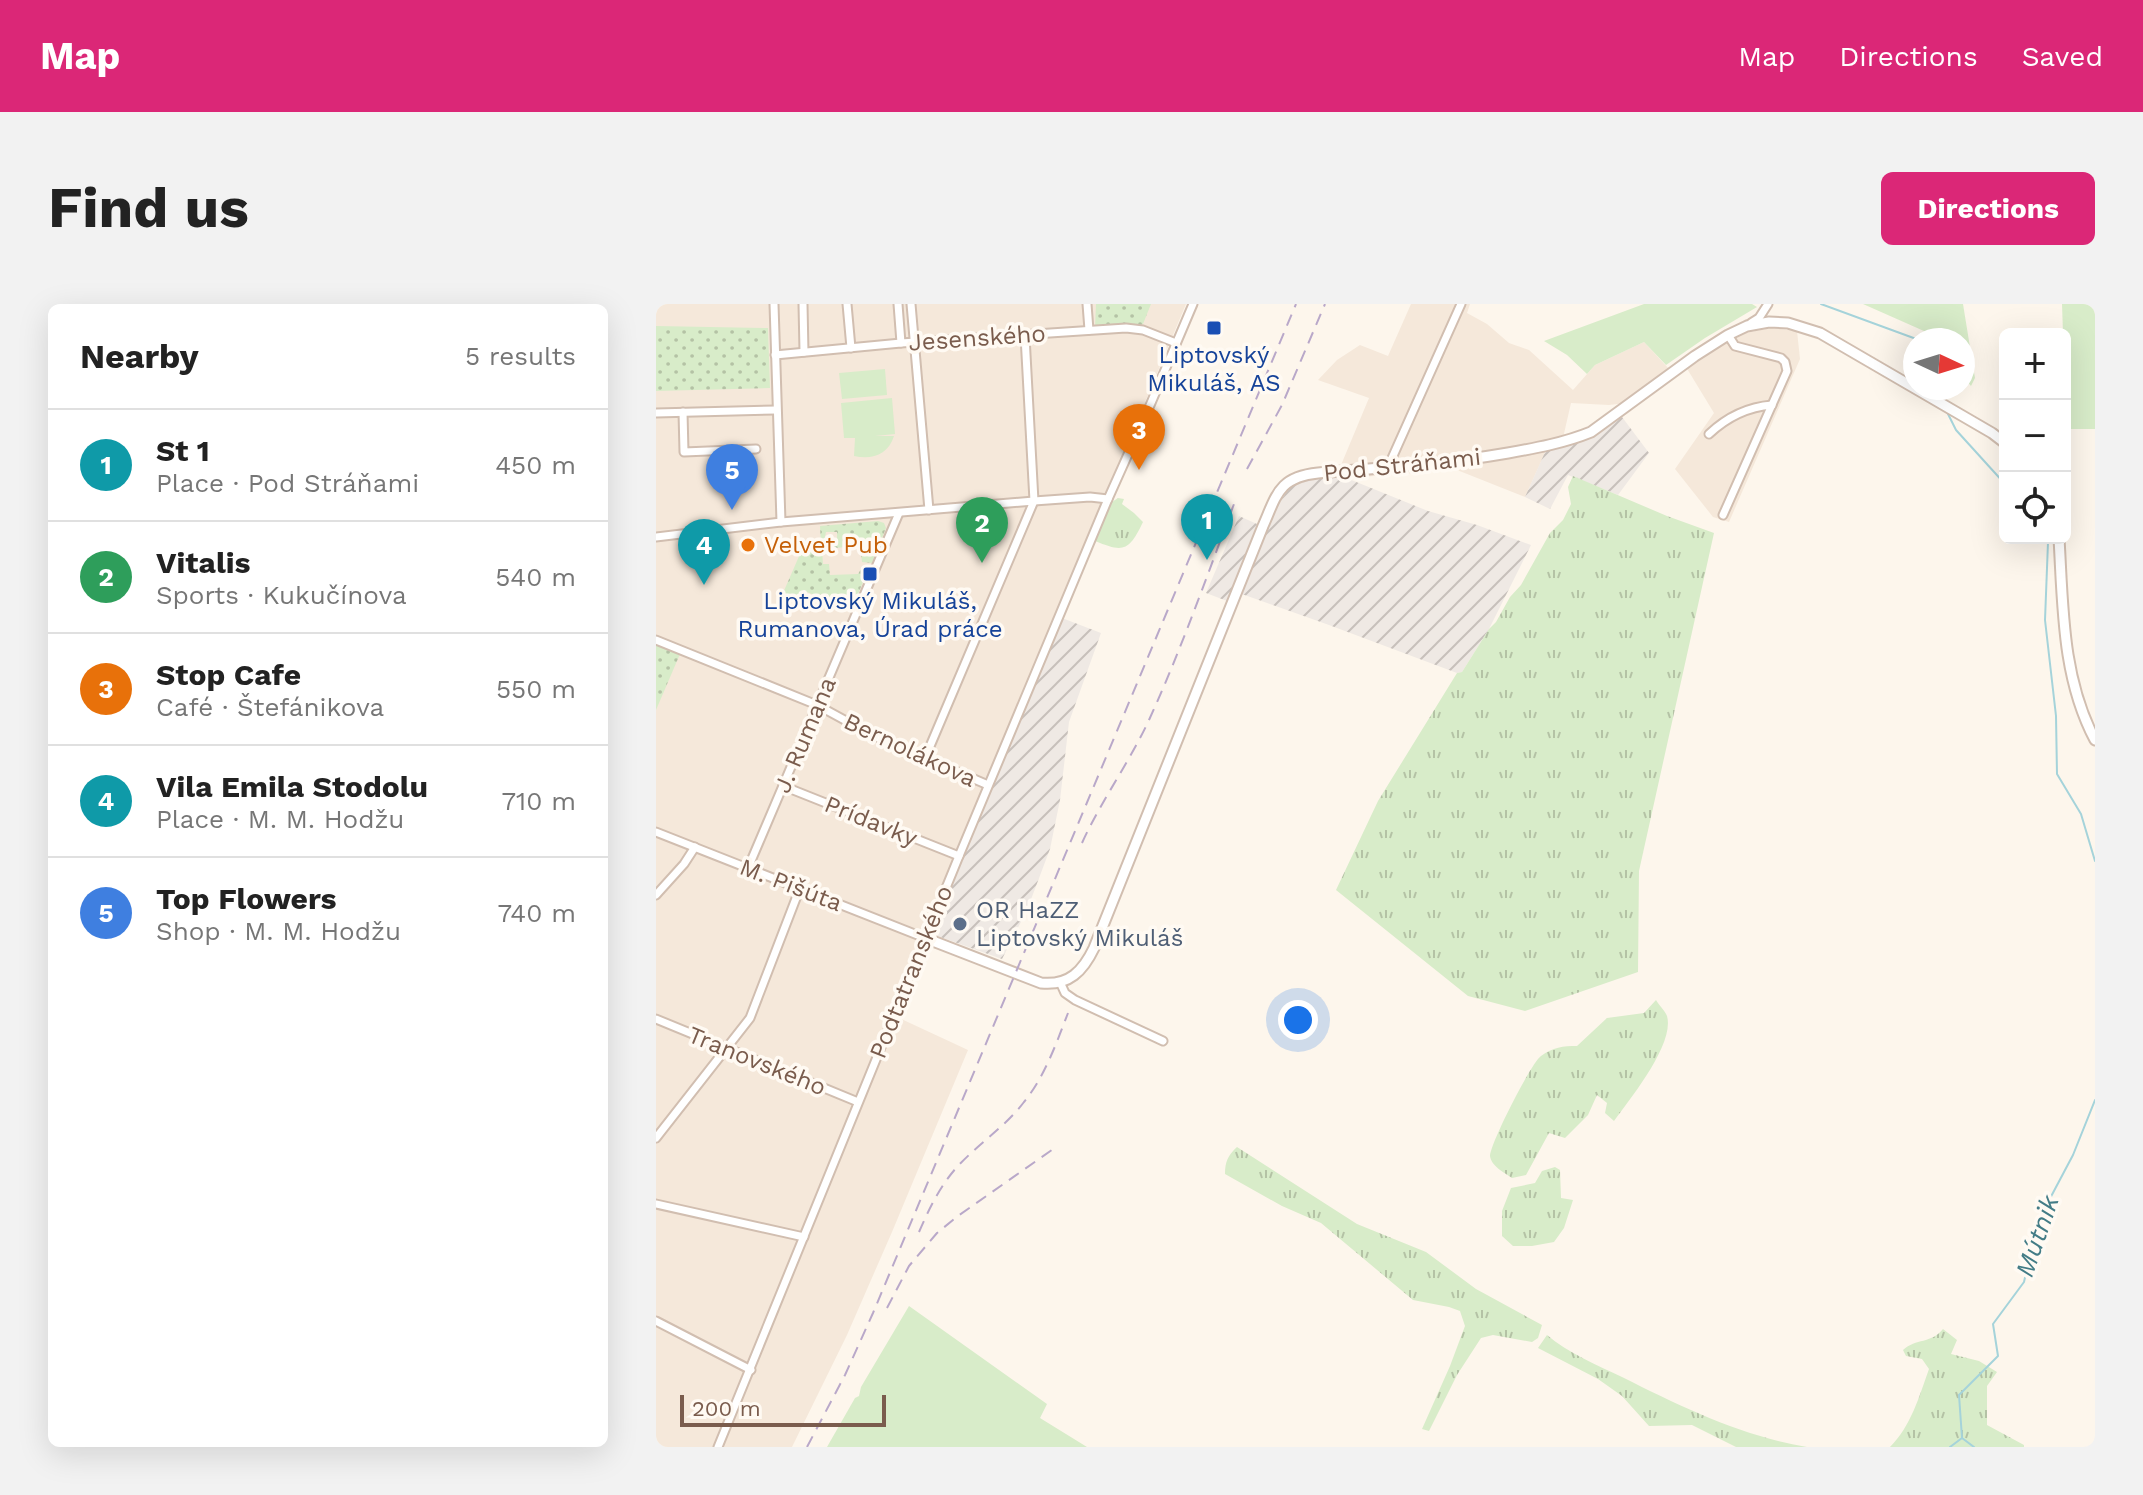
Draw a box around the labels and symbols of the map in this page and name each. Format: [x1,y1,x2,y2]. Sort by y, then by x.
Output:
street label: Jesenského [907,319,1047,357]
marker: Liptovský Mikuláš, AS [1205,319,1223,337]
north arrow [1903,328,1975,400]
place label: Liptovský Mikuláš, AS [1147,341,1281,397]
pin: 3 [1113,404,1165,470]
street label: Pod Stráňami [1322,443,1482,487]
pin: 5 [706,444,758,510]
pin: 1 [1181,494,1233,560]
pin: 2 [956,497,1008,563]
pin: 4 [678,519,730,585]
place label: Velvet Pub [764,531,888,559]
marker: Velvet Pub [739,536,757,554]
marker: Liptovský Mikuláš, Rumanova, Úrad práce [861,565,879,583]
place label: Liptovský Mikuláš, Rumanova, Úrad práce [737,587,1003,643]
street label: J. Rumana [768,673,842,797]
street label: Bernolákova [839,707,981,793]
street label: Prídavky [821,790,922,852]
street label: M. Pišúta [736,853,846,917]
street label: Podtatranského [864,881,958,1063]
place label: OR HaZZ Liptovský Mikuláš [976,896,1183,952]
marker: OR HaZZ Liptovský Mikuláš [951,915,969,933]
your location [1278,1000,1318,1040]
street label: Tranovského [684,1021,830,1101]
water label: Mútnik [2009,1191,2065,1281]
scale bar [680,1391,886,1427]

